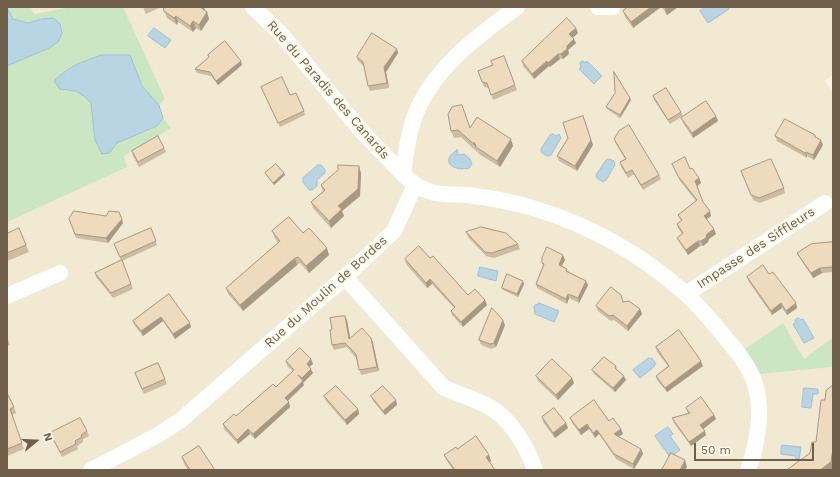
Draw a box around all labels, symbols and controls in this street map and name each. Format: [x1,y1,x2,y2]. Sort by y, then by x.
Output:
street label: Rue du Paradis des Canards [264,18,392,162]
street label: Impasse des Siffleurs [694,204,818,292]
street label: Rue du Moulin de Bordes [261,233,391,351]
north arrow [16,421,56,461]
text: N [40,431,55,443]
scale bar [696,435,816,461]
text: 50 m [701,443,731,457]

